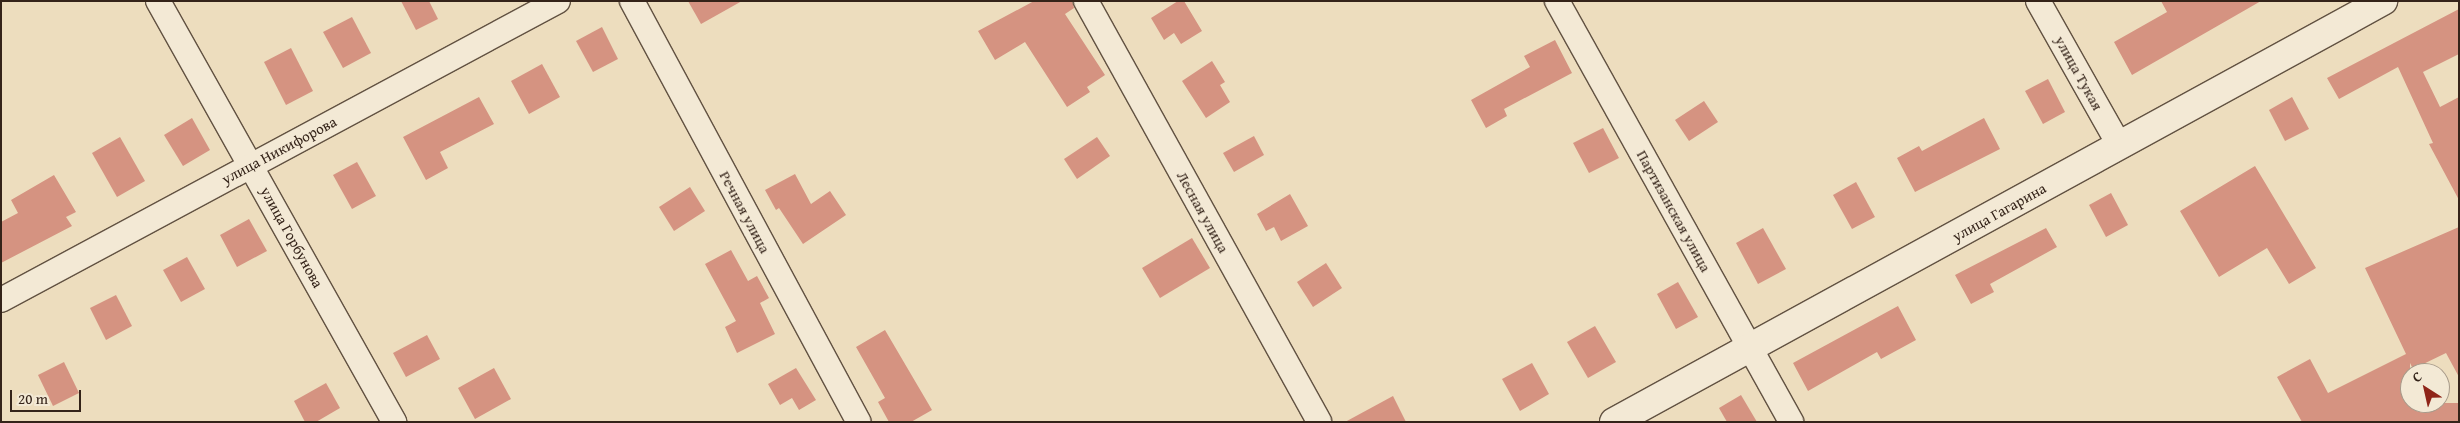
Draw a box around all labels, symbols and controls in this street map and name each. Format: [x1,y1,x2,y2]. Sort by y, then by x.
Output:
street label: улица Тукая [2051,33,2107,113]
street label: улица Никифорова [219,112,339,188]
street label: Партизанская улица [1633,147,1715,275]
street label: Речная улица [716,168,774,256]
street label: Лесная улица [1173,168,1233,256]
street label: улица Гагарина [1949,179,2049,245]
street label: улица Горбунова [257,183,327,291]
north arrow [2400,363,2450,413]
text: С [2408,366,2426,387]
scale bar [12,380,84,412]
text: 20 m [18,388,48,409]

